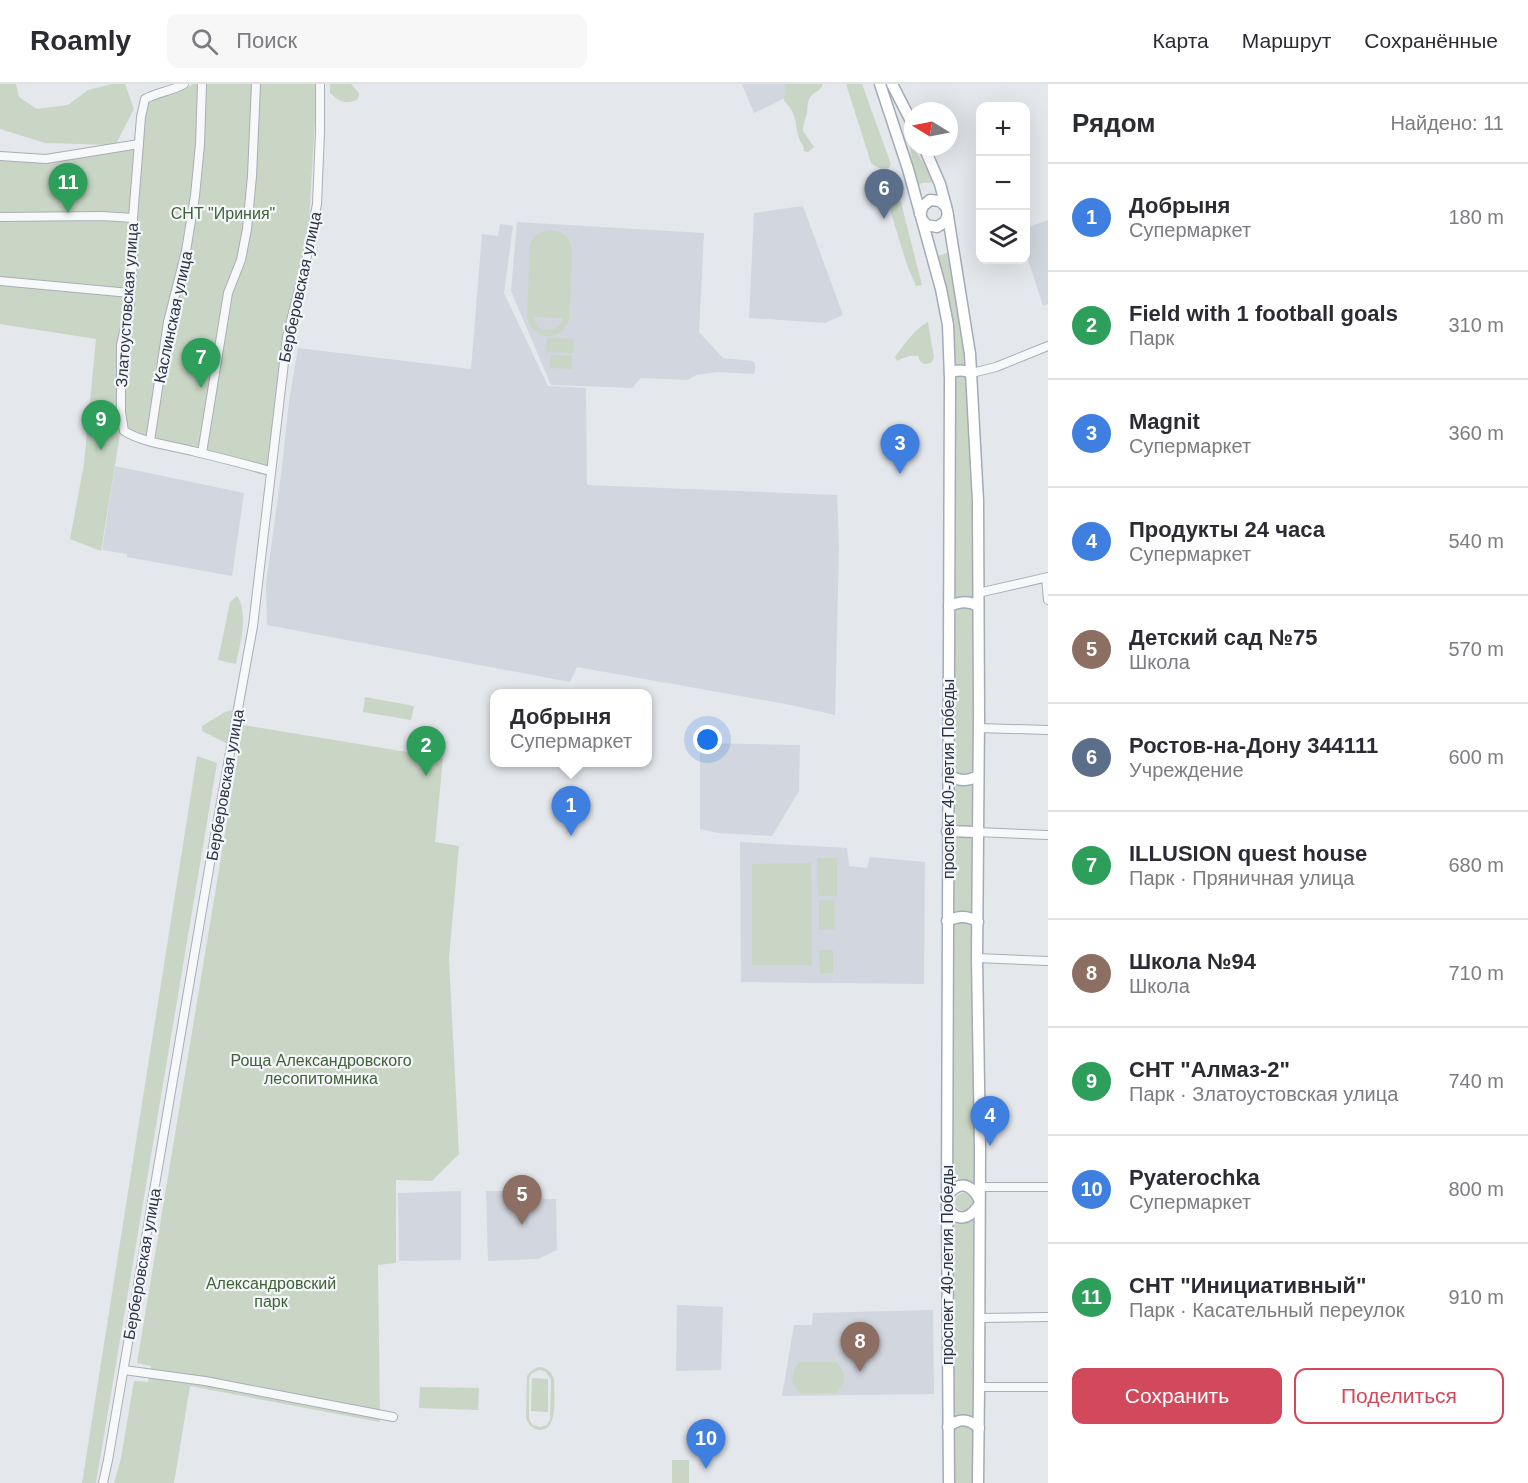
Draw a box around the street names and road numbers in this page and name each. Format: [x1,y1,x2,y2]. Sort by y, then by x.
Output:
street label: Берберовская улица [276,210,324,364]
street label: Златоустовская улица [113,222,141,388]
street label: Каслинская улица [151,249,195,385]
street label: проспект 40-летия Победы [940,679,957,879]
street label: Берберовская улица [203,708,247,862]
street label: проспект 40-летия Победы [939,1165,956,1365]
street label: Берберовская улица [120,1187,164,1341]

